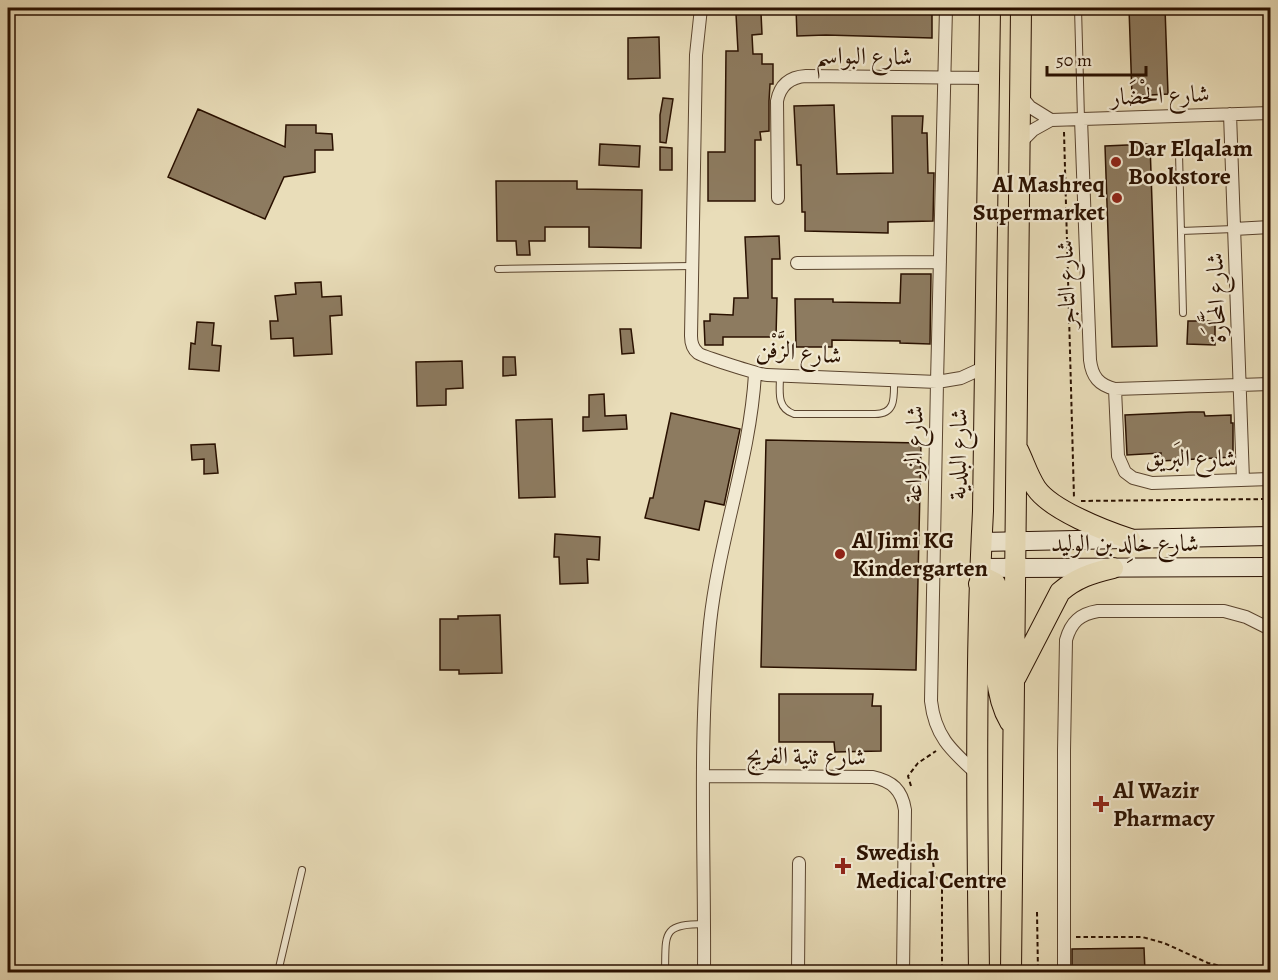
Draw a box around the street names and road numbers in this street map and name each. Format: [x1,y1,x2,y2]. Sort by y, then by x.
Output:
street label: شارع البواسم [815,39,913,81]
street label: شارع الحْضَار [1108,75,1210,117]
street label: شارع التاجر [1048,239,1088,332]
street label: شارع المَحَّارَة [1194,252,1238,344]
street label: شارع الزَّفْن [755,328,843,376]
street label: شارع الزراعة [897,405,935,503]
street label: شارع البلدية [941,408,979,500]
street label: شارع البَريق [1145,440,1237,479]
street label: شارع خالِد بن الوليد [1051,527,1199,563]
street label: شارع ثنية الفريج [746,739,866,777]

